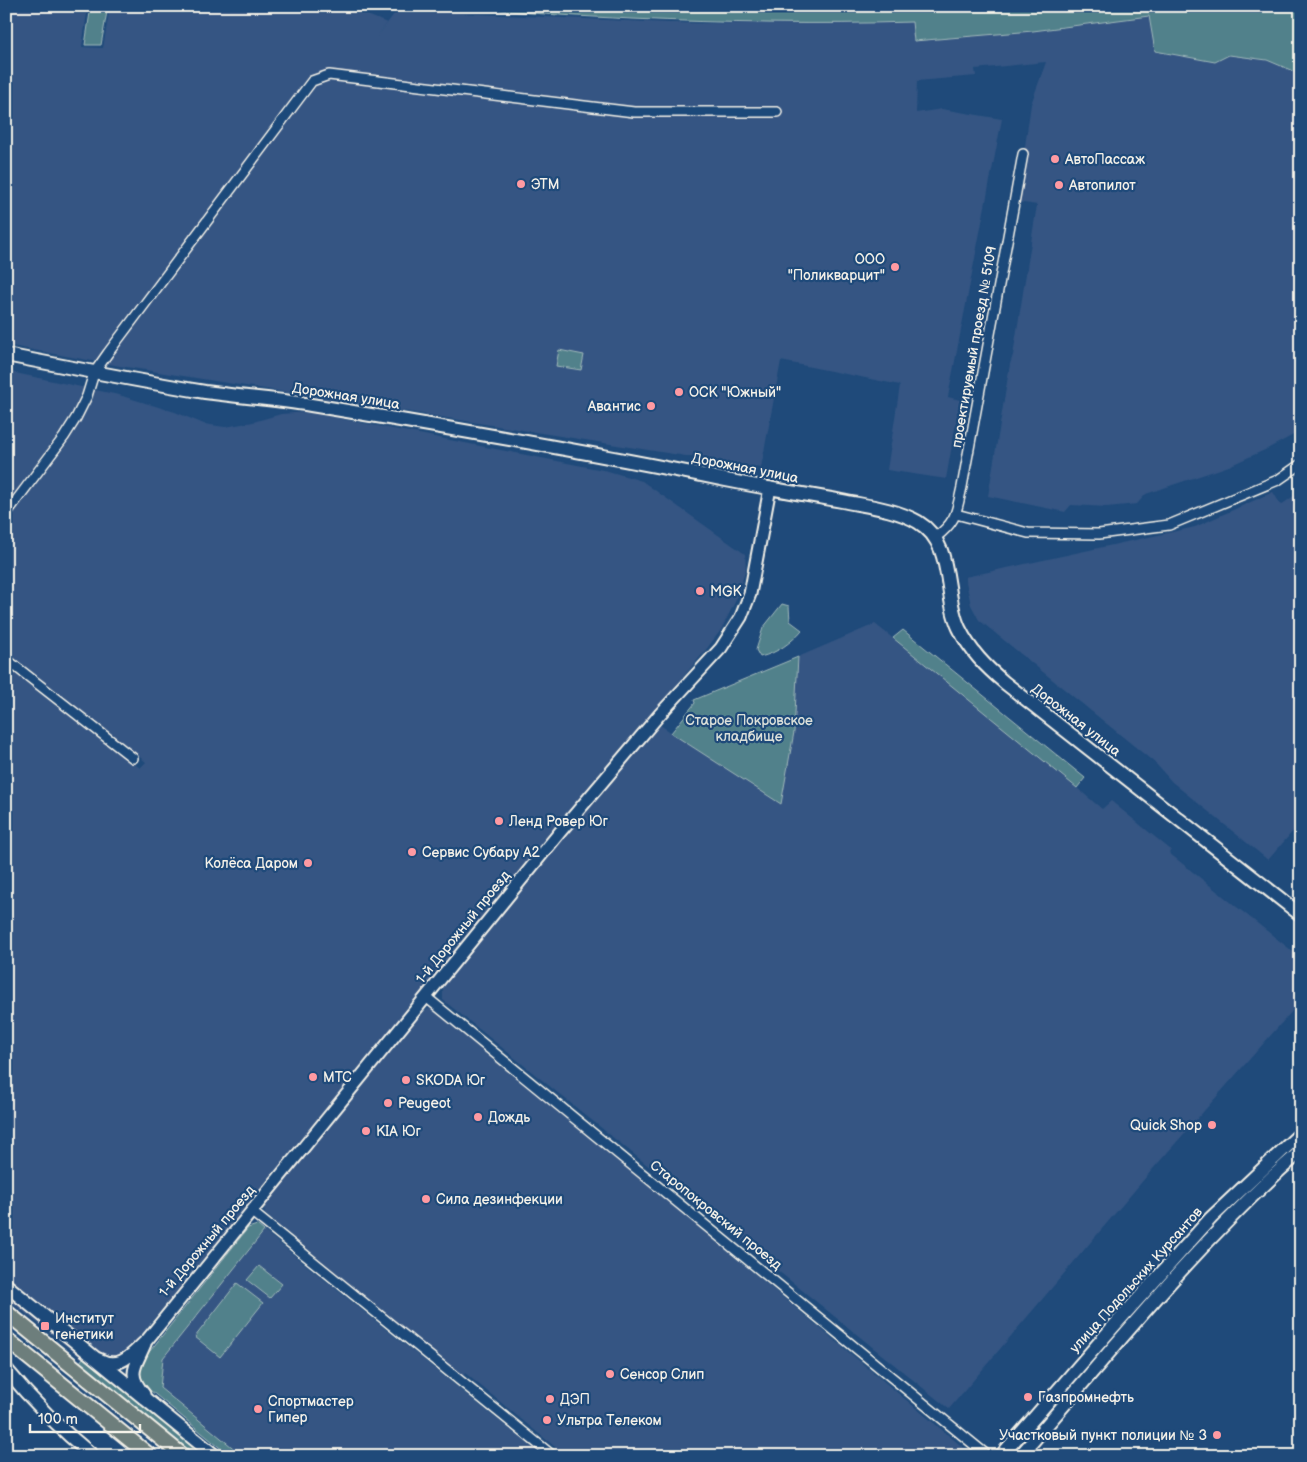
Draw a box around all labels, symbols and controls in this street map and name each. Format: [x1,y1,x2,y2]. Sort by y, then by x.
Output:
place label: АвтоПассаж [1064,151,1145,168]
marker: АвтоПассаж [1049,153,1061,165]
place label: ЭТМ [531,176,559,193]
place label: Автопилот [1068,177,1136,194]
marker: ЭТМ [515,178,527,190]
marker: Автопилот [1053,179,1065,191]
street label: проектируемый проезд № 5109 [948,245,1000,449]
place label: ООО "Поликварцит" [788,251,885,284]
marker: ООО "Поликварцит" [889,261,901,273]
street label: Дорожная улица [291,379,402,413]
place label: ОСК "Южный" [689,384,781,401]
marker: ОСК "Южный" [673,386,685,398]
place label: Авантис [587,398,641,415]
marker: Авантис [645,400,657,412]
street label: Дорожная улица [690,449,801,487]
place label: MGK [710,583,743,600]
marker: MGK [694,585,706,597]
street label: Дорожная улица [1028,680,1125,761]
park label: Старое Покровское кладбище [685,712,813,745]
place label: Ленд Ровер Юг [508,813,609,830]
marker: Ленд Ровер Юг [493,815,505,827]
place label: Сервис Субару А2 [422,844,540,861]
marker: Сервис Субару А2 [406,846,418,858]
place label: Колёса Даром [205,855,298,872]
marker: Колёса Даром [302,857,314,869]
street label: 1-й Дорожный проезд [412,867,514,987]
place label: МТС [323,1069,352,1086]
marker: МТС [307,1071,319,1083]
place label: SKODA Юг [416,1072,486,1089]
marker: SKODA Юг [400,1074,412,1086]
place label: Peugeot [398,1095,452,1112]
marker: Peugeot [382,1097,394,1109]
place label: Дождь [488,1109,530,1126]
marker: Дождь [472,1111,484,1123]
place label: Quick Shop [1130,1117,1202,1134]
marker: Quick Shop [1206,1119,1218,1131]
place label: KIA Юг [376,1123,421,1140]
marker: KIA Юг [360,1125,372,1137]
street label: Старопокровский проезд [647,1157,786,1274]
street label: 1-й Дорожный проезд [155,1181,259,1300]
place label: Сила дезинфекции [436,1191,563,1208]
marker: Сила дезинфекции [420,1193,432,1205]
street label: улица Подольских Курсантов [1066,1203,1206,1356]
place label: Институт генетики [55,1310,114,1343]
marker: Институт генетики [39,1320,51,1332]
place label: Сенсор Слип [620,1366,704,1383]
marker: Сенсор Слип [604,1368,616,1380]
place label: Газпромнефть [1038,1389,1134,1406]
place label: ДЭП [560,1391,590,1408]
marker: Газпромнефть [1022,1391,1034,1403]
place label: Спортмастер Гипер [268,1393,354,1426]
marker: ДЭП [544,1393,556,1405]
scale bar [30,1402,140,1434]
marker: Спортмастер Гипер [252,1403,264,1415]
text: 100 m [38,1410,78,1429]
place label: Ультра Телеком [557,1412,662,1429]
marker: Ультра Телеком [541,1414,553,1426]
place label: Участковый пункт полиции № 3 [999,1427,1207,1444]
marker: Участковый пункт полиции № 3 [1211,1429,1223,1441]

